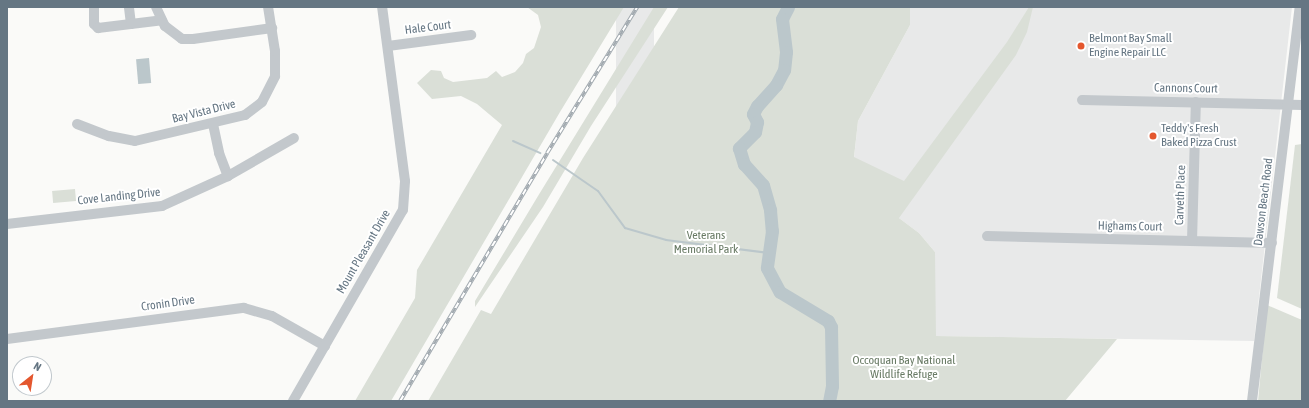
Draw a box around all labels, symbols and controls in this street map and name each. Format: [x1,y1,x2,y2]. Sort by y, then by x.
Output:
street label: Hale Court [404,18,452,38]
place label: Belmont Bay Small Engine Repair LLC [1089,32,1172,60]
marker: Belmont Bay Small Engine Repair LLC [1076,41,1086,51]
street label: Cannons Court [1154,81,1218,97]
street label: Bay Vista Drive [171,97,237,127]
place label: Teddy's Fresh Baked Pizza Crust [1161,122,1237,150]
marker: Teddy's Fresh Baked Pizza Crust [1148,131,1158,141]
street label: Dawson Beach Road [1251,157,1277,247]
street label: Carveth Place [1173,165,1189,225]
street label: Cove Landing Drive [77,185,161,209]
street label: Mount Pleasant Drive [334,208,394,296]
street label: Highams Court [1098,219,1162,235]
park label: Veterans Memorial Park [674,229,738,257]
street label: Cronin Drive [140,293,196,315]
park label: Occoquan Bay National Wildlife Refuge [852,354,956,382]
north arrow [12,356,52,396]
text: N [32,360,43,373]

